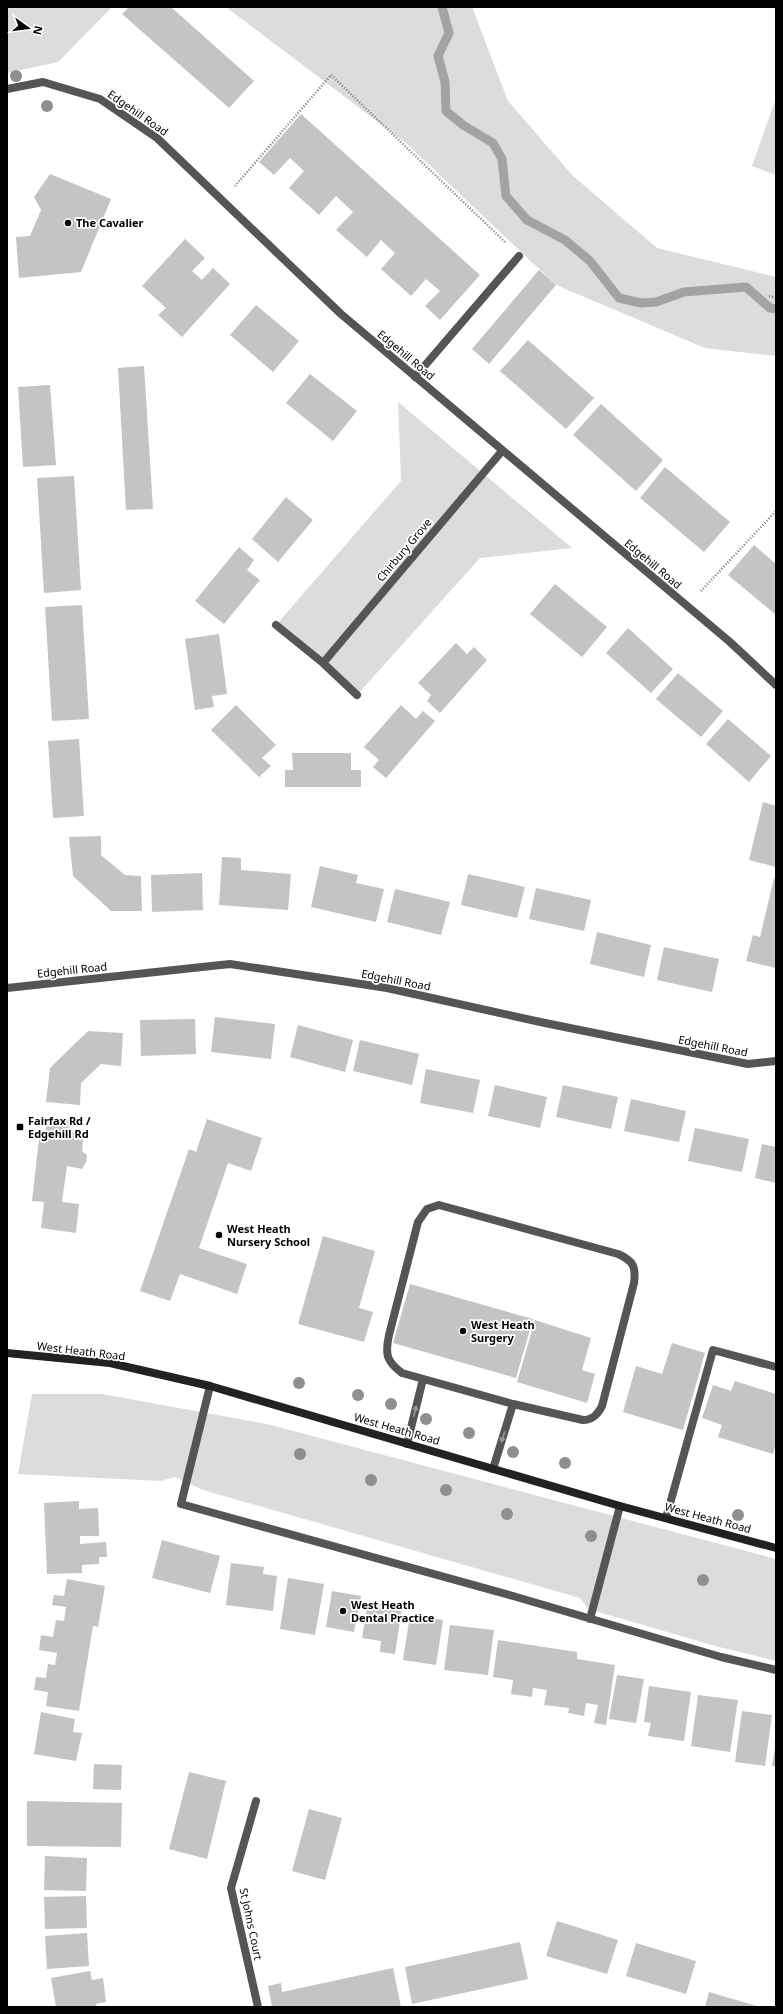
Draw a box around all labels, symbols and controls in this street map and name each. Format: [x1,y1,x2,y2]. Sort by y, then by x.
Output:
north arrow [8,8,48,48]
text: N [30,24,47,37]
street label: Edgehill Road [105,86,171,139]
place label: The Cavalier [76,215,144,230]
marker: The Cavalier [63,218,73,228]
street label: Edgehill Road [375,326,438,383]
street label: Chirbury Grove [373,515,435,584]
street label: Edgehill Road [622,535,685,592]
street label: Edgehill Road [36,958,108,981]
street label: Edgehill Road [360,965,432,994]
street label: Edgehill Road [677,1031,749,1060]
place label: Fairfax Rd / Edgehill Rd [28,1113,91,1141]
marker: Fairfax Rd / Edgehill Rd [15,1122,25,1132]
place label: West Heath Nursery School [227,1221,310,1249]
marker: West Heath Nursery School [214,1230,224,1240]
place label: West Heath Surgery [471,1317,535,1345]
marker: West Heath Surgery [458,1326,468,1336]
street label: West Heath Road [36,1338,126,1363]
one-way arrow [412,1405,418,1417]
street label: West Heath Road [352,1409,442,1448]
one-way arrow [500,1431,506,1443]
street label: West Heath Road [663,1499,753,1536]
place label: West Heath Dental Practice [351,1597,435,1625]
marker: West Heath Dental Practice [338,1606,348,1616]
street label: St Johns Court [237,1887,266,1961]

